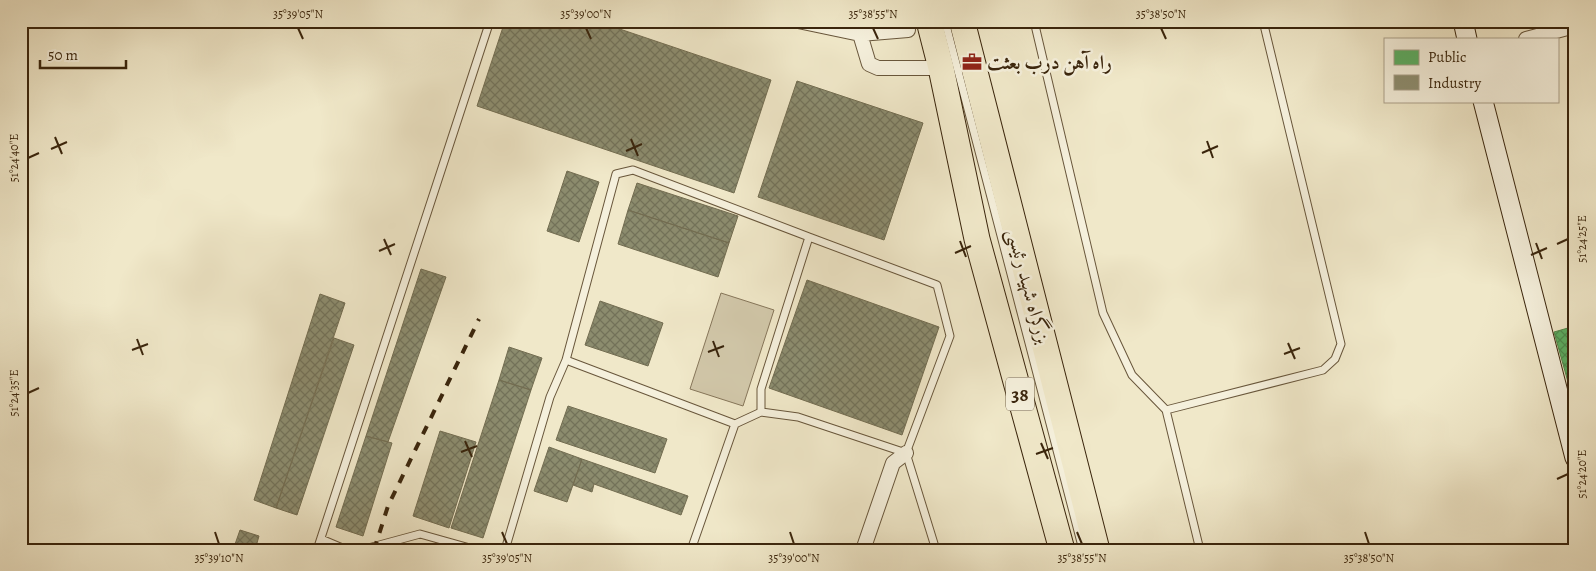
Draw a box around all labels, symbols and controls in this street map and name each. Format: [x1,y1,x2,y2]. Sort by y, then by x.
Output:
text: 35°39'05"N [273,6,323,22]
text: 35°39'00"N [560,6,612,22]
text: 35°38'55"N [848,6,898,22]
text: 35°38'50"N [1136,6,1187,22]
scale bar [40,38,126,70]
legend [1384,38,1558,102]
text: 50 m [48,45,78,65]
text: Public [1428,47,1466,67]
place label: راه آهن درب بعثت [987,49,1112,76]
office icon: راه آهن درب بعثت [961,51,983,73]
text: Industry [1428,73,1482,93]
text: 51°24'40"E [6,134,22,182]
text: 51°24'25"E [1574,215,1590,263]
street label: بزرگراه شهید رئیسی [999,225,1057,348]
text: 51°24'35"E [6,370,22,416]
road number: 38 [1006,378,1034,410]
text: 51°24'20"E [1574,450,1590,498]
text: 35°39'10"N [194,550,244,566]
text: 35°39'05"N [482,550,532,566]
text: 35°39'00"N [768,550,820,566]
text: 35°38'55"N [1057,550,1107,566]
text: 35°38'50"N [1344,550,1395,566]

